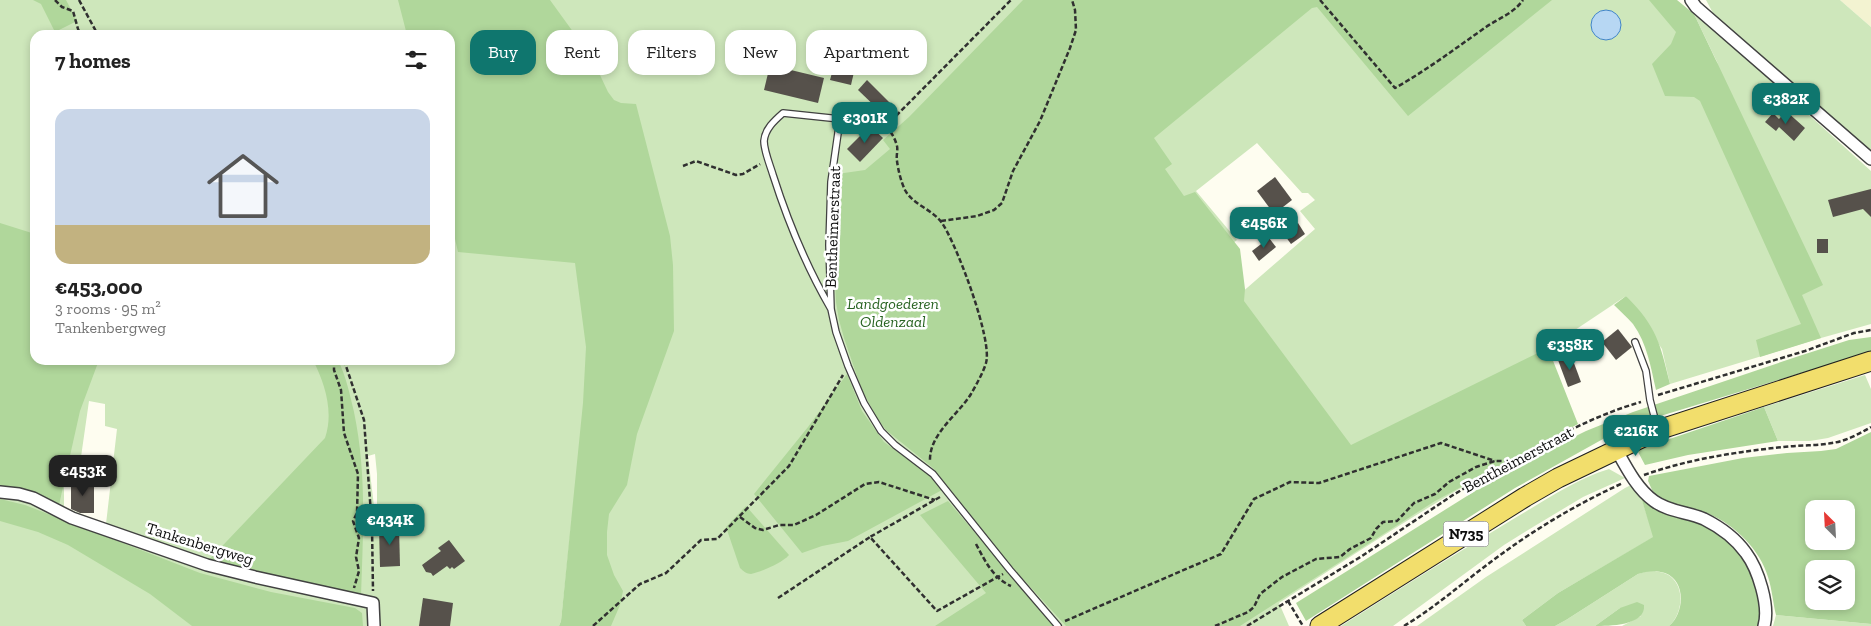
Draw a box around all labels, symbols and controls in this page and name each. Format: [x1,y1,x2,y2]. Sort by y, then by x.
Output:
chip: Buy [470,30,536,75]
chip: Rent [546,30,618,75]
chip: Filters [628,30,715,75]
chip: New [725,30,796,75]
chip: Apartment [806,30,927,75]
icon: filters [402,46,430,74]
text: 7 homes [55,48,131,73]
pin: €382K [1751,82,1821,125]
text: €382K [1763,89,1809,108]
pin: €301K [830,102,900,144]
text: €301K [843,108,887,127]
icon: home [198,141,288,231]
street label: Bentheimerstraat [821,165,844,288]
pin: €456K [1229,206,1299,249]
text: €456K [1241,213,1287,232]
text: €453,000 [55,274,143,299]
park label: Landgoederen Oldenzaal [847,294,939,331]
text: 3 rooms · 95 m² [55,299,161,318]
text: Tankenbergweg [55,318,166,337]
pin: €358K [1535,328,1605,371]
text: €358K [1547,335,1593,354]
pin: €216K [1601,414,1671,457]
text: €216K [1614,421,1658,440]
street label: Bentheimerstraat [1460,422,1577,497]
pin: €453K [48,454,118,497]
text: €453K [60,461,106,480]
north arrow [1805,500,1855,550]
map controls [1805,500,1855,610]
pin: €434K [355,504,425,546]
text: €434K [366,510,414,529]
street label: Tankenbergweg [144,518,256,569]
road number: N735 [1444,522,1488,546]
button: layers [1805,560,1855,610]

